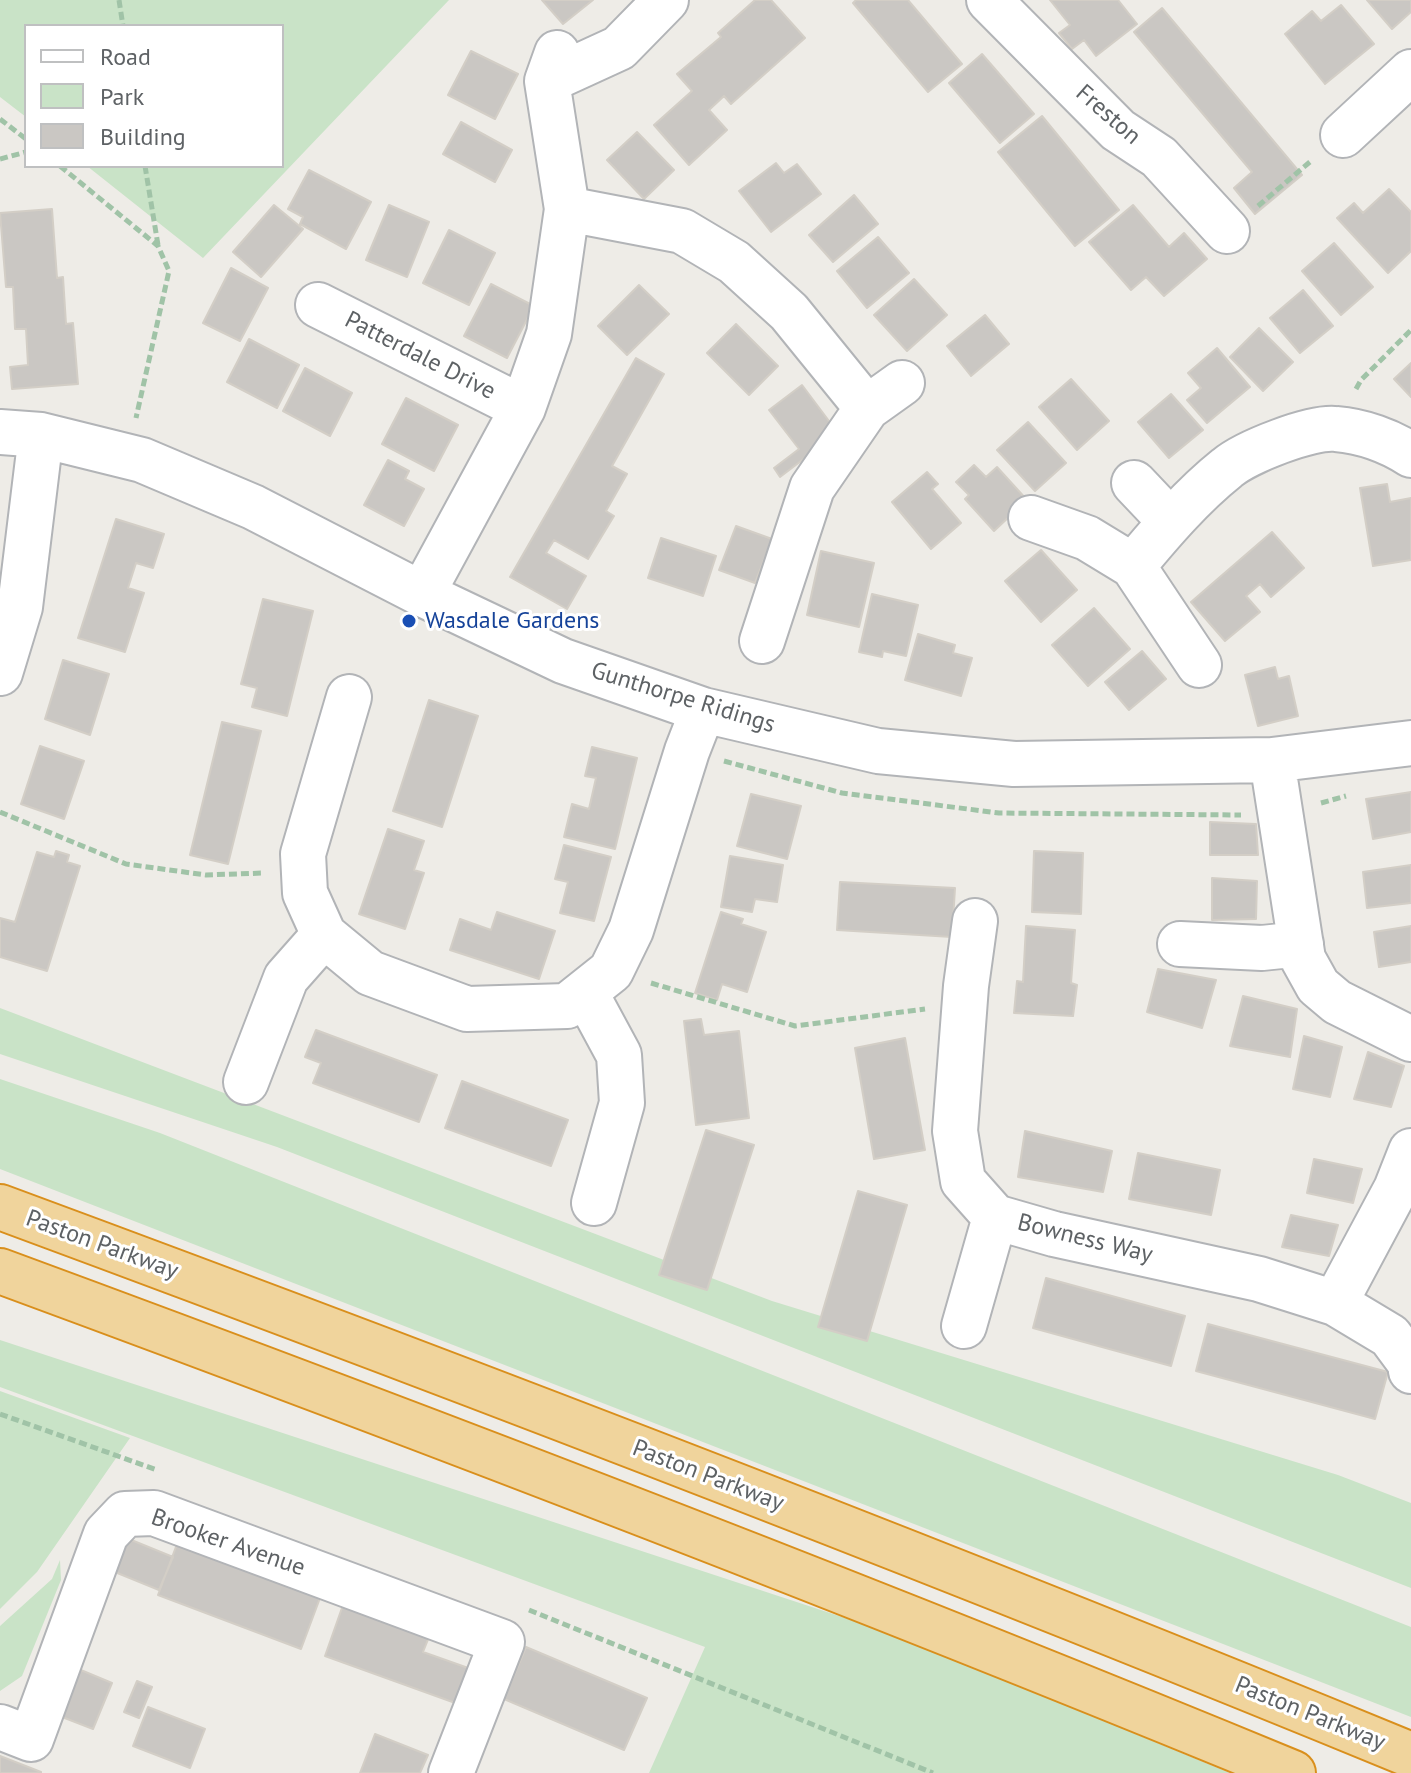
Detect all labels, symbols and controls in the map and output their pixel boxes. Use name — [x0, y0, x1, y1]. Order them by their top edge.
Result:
legend — [24, 24, 284, 168]
text: Road — [100, 41, 151, 72]
street label: Freston — [1070, 79, 1146, 151]
text: Park — [100, 81, 144, 112]
text: Building — [100, 121, 186, 152]
street label: Patterdale Drive — [340, 306, 500, 406]
place label: Wasdale Gardens — [425, 607, 599, 635]
marker: Wasdale Gardens — [400, 612, 418, 630]
street label: Gunthorpe Ridings — [588, 656, 778, 740]
street label: Paston Parkway — [22, 1204, 182, 1286]
street label: Bowness Way — [1014, 1208, 1156, 1270]
street label: Paston Parkway — [628, 1434, 788, 1518]
street label: Brooker Avenue — [147, 1503, 309, 1583]
street label: Paston Parkway — [1231, 1671, 1389, 1757]

